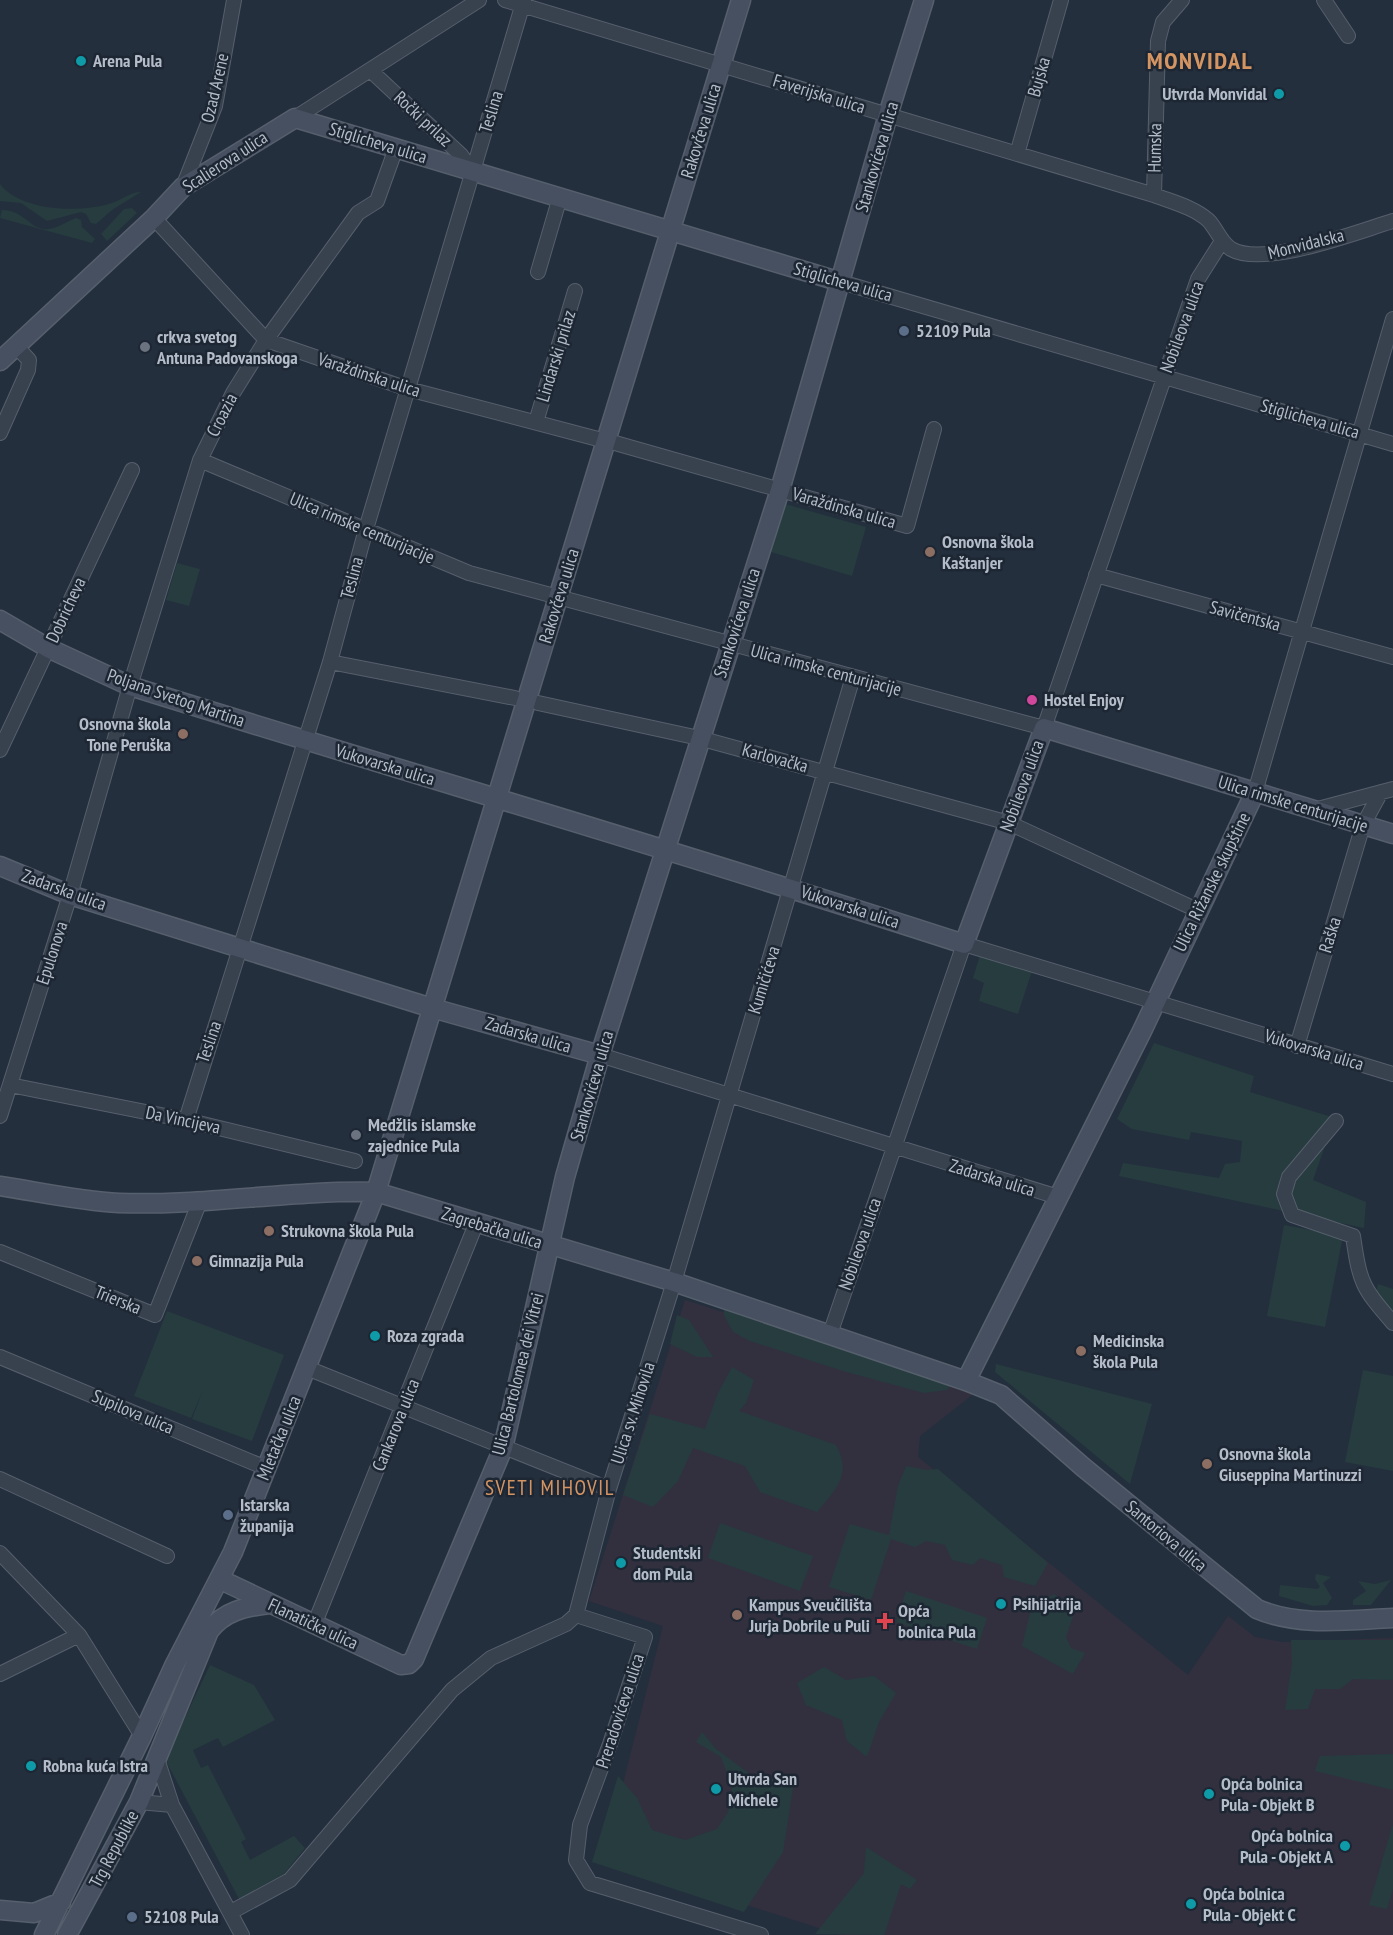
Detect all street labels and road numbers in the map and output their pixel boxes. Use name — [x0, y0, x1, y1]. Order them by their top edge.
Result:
street label: Ozad Arene — [195, 51, 234, 125]
street label: Bujska — [1022, 54, 1055, 99]
street label: Faverijska ulica — [770, 69, 868, 118]
street label: Rakovčeva ulica — [675, 81, 726, 181]
street label: Ročki prilaz — [389, 86, 457, 151]
street label: Teslina — [473, 88, 508, 136]
street label: Stankovićeva ulica — [850, 99, 903, 215]
street label: Stiglicheva ulica — [326, 117, 430, 168]
street label: Humska — [1143, 123, 1166, 173]
street label: Scalierova ulica — [178, 126, 272, 198]
street label: Monvidalska — [1265, 223, 1346, 264]
street label: Stiglicheva ulica — [791, 256, 895, 307]
street label: Nobileova ulica — [1154, 278, 1209, 376]
street label: Lindarski prilaz — [531, 307, 580, 404]
street label: Varaždinska ulica — [314, 347, 423, 402]
street label: Croazia — [201, 389, 242, 440]
street label: Stiglicheva ulica — [1258, 393, 1362, 444]
street label: Varaždinska ulica — [789, 481, 899, 533]
street label: Ulica rimske centurijacije — [286, 487, 438, 568]
street label: Rakovčeva ulica — [533, 546, 584, 646]
street label: Teslina — [335, 554, 368, 602]
street label: Stankovićeva ulica — [708, 565, 765, 681]
street label: Dobricheva — [40, 573, 91, 646]
street label: Savičentska — [1207, 595, 1283, 636]
street label: Ulica rimske centurijacije — [748, 638, 904, 701]
street label: Poljana Svetog Martina — [104, 663, 248, 732]
street label: Nobileova ulica — [994, 737, 1049, 835]
street label: Vukovarska ulica — [332, 738, 438, 791]
street label: Karlovačka — [740, 738, 811, 777]
street label: Ulica rimske centurijacije — [1216, 770, 1371, 837]
street label: Ulica Rižanske skupštine — [1168, 808, 1255, 955]
street label: Zadarska ulica — [19, 864, 110, 915]
street label: Vukovarska ulica — [797, 879, 902, 933]
street label: Raška — [1313, 914, 1346, 955]
street label: Epulonova — [31, 918, 73, 987]
street label: Kumičićeva — [742, 943, 785, 1017]
street label: Zadarska ulica — [483, 1011, 574, 1058]
street label: Teslina — [191, 1018, 226, 1066]
street label: Vukovarska ulica — [1261, 1023, 1367, 1076]
street label: Stankovićeva ulica — [565, 1028, 618, 1144]
street label: Da Vincijeva — [144, 1100, 223, 1139]
street label: Zadarska ulica — [947, 1154, 1038, 1201]
street label: Nobileova ulica — [833, 1195, 886, 1293]
street label: Zagrebačka ulica — [439, 1201, 545, 1254]
street label: Trierska — [92, 1280, 145, 1319]
street label: Ulica Bartolomea dei Vitrei — [486, 1290, 549, 1458]
street label: Ulica sv. Mihovila — [605, 1359, 660, 1467]
street label: Cankarova ulica — [367, 1375, 424, 1474]
street label: Supilova ulica — [89, 1384, 178, 1439]
street label: Mletačka ulica — [251, 1392, 306, 1483]
street label: Santoriova ulica — [1121, 1495, 1212, 1576]
street label: Flanatička ulica — [265, 1593, 362, 1654]
street label: Preradovićeva ulica — [590, 1651, 649, 1771]
street label: Trg Republike — [84, 1806, 143, 1891]

